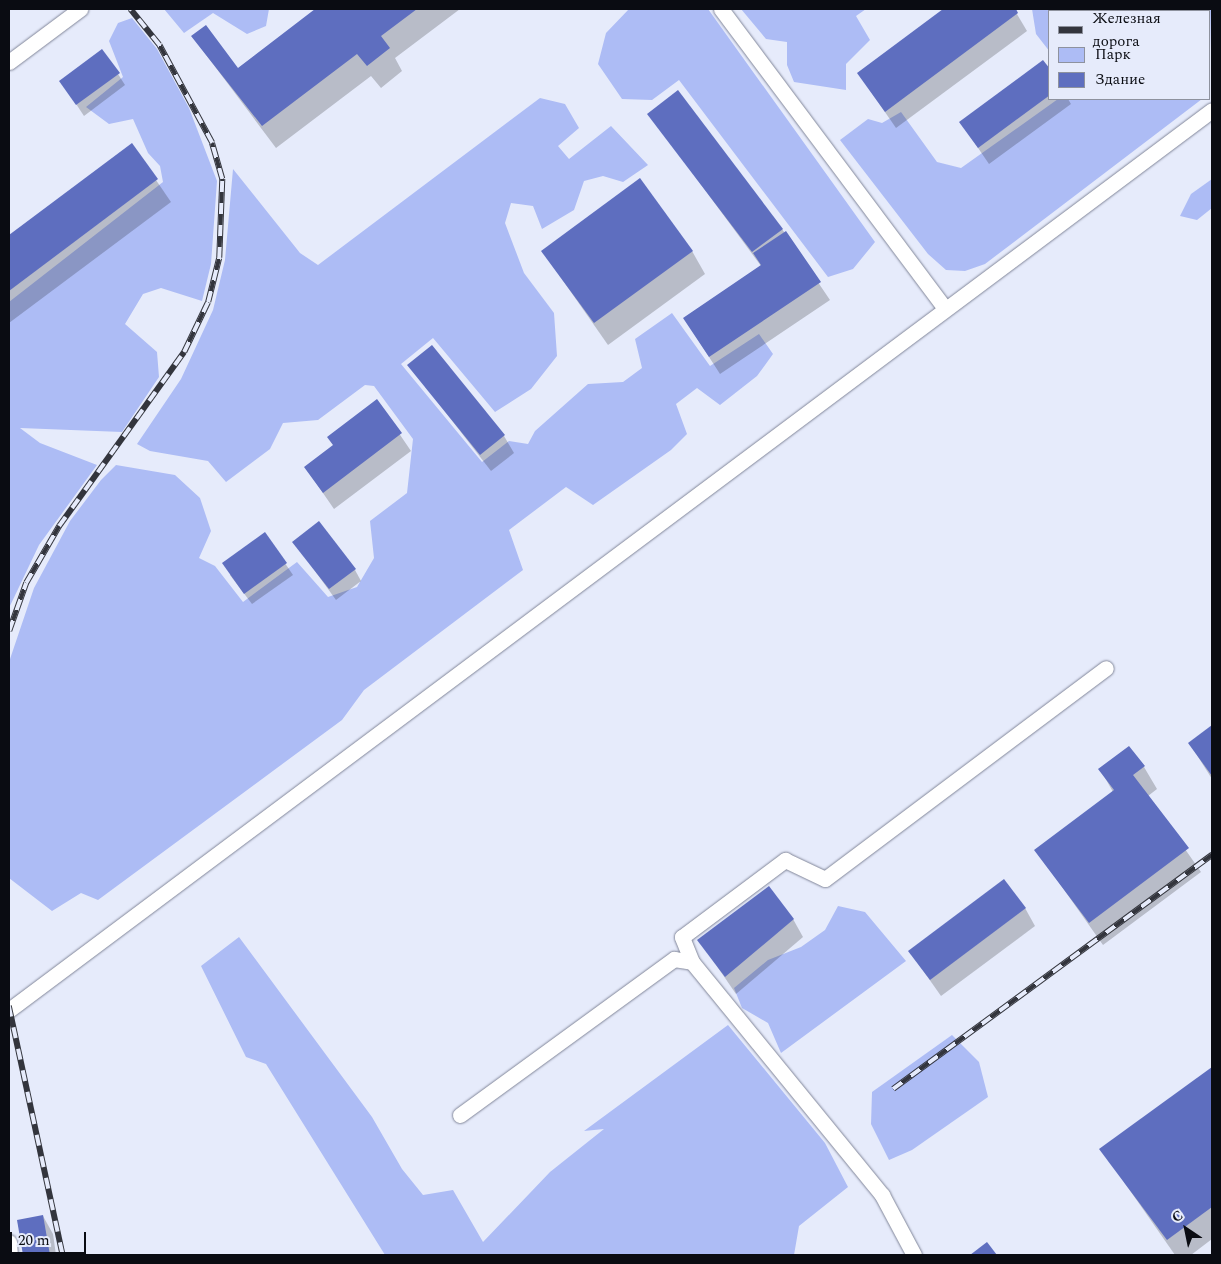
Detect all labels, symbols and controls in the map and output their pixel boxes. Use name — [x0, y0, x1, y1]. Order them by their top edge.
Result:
text: Железная дорога — [1093, 7, 1161, 53]
legend — [1048, 10, 1211, 100]
text: Парк — [1095, 43, 1131, 66]
text: Здание — [1095, 68, 1145, 91]
north arrow — [1161, 1204, 1211, 1254]
text: С — [1167, 1205, 1187, 1228]
scale bar — [12, 1222, 89, 1254]
text: 20 m — [18, 1229, 50, 1252]

